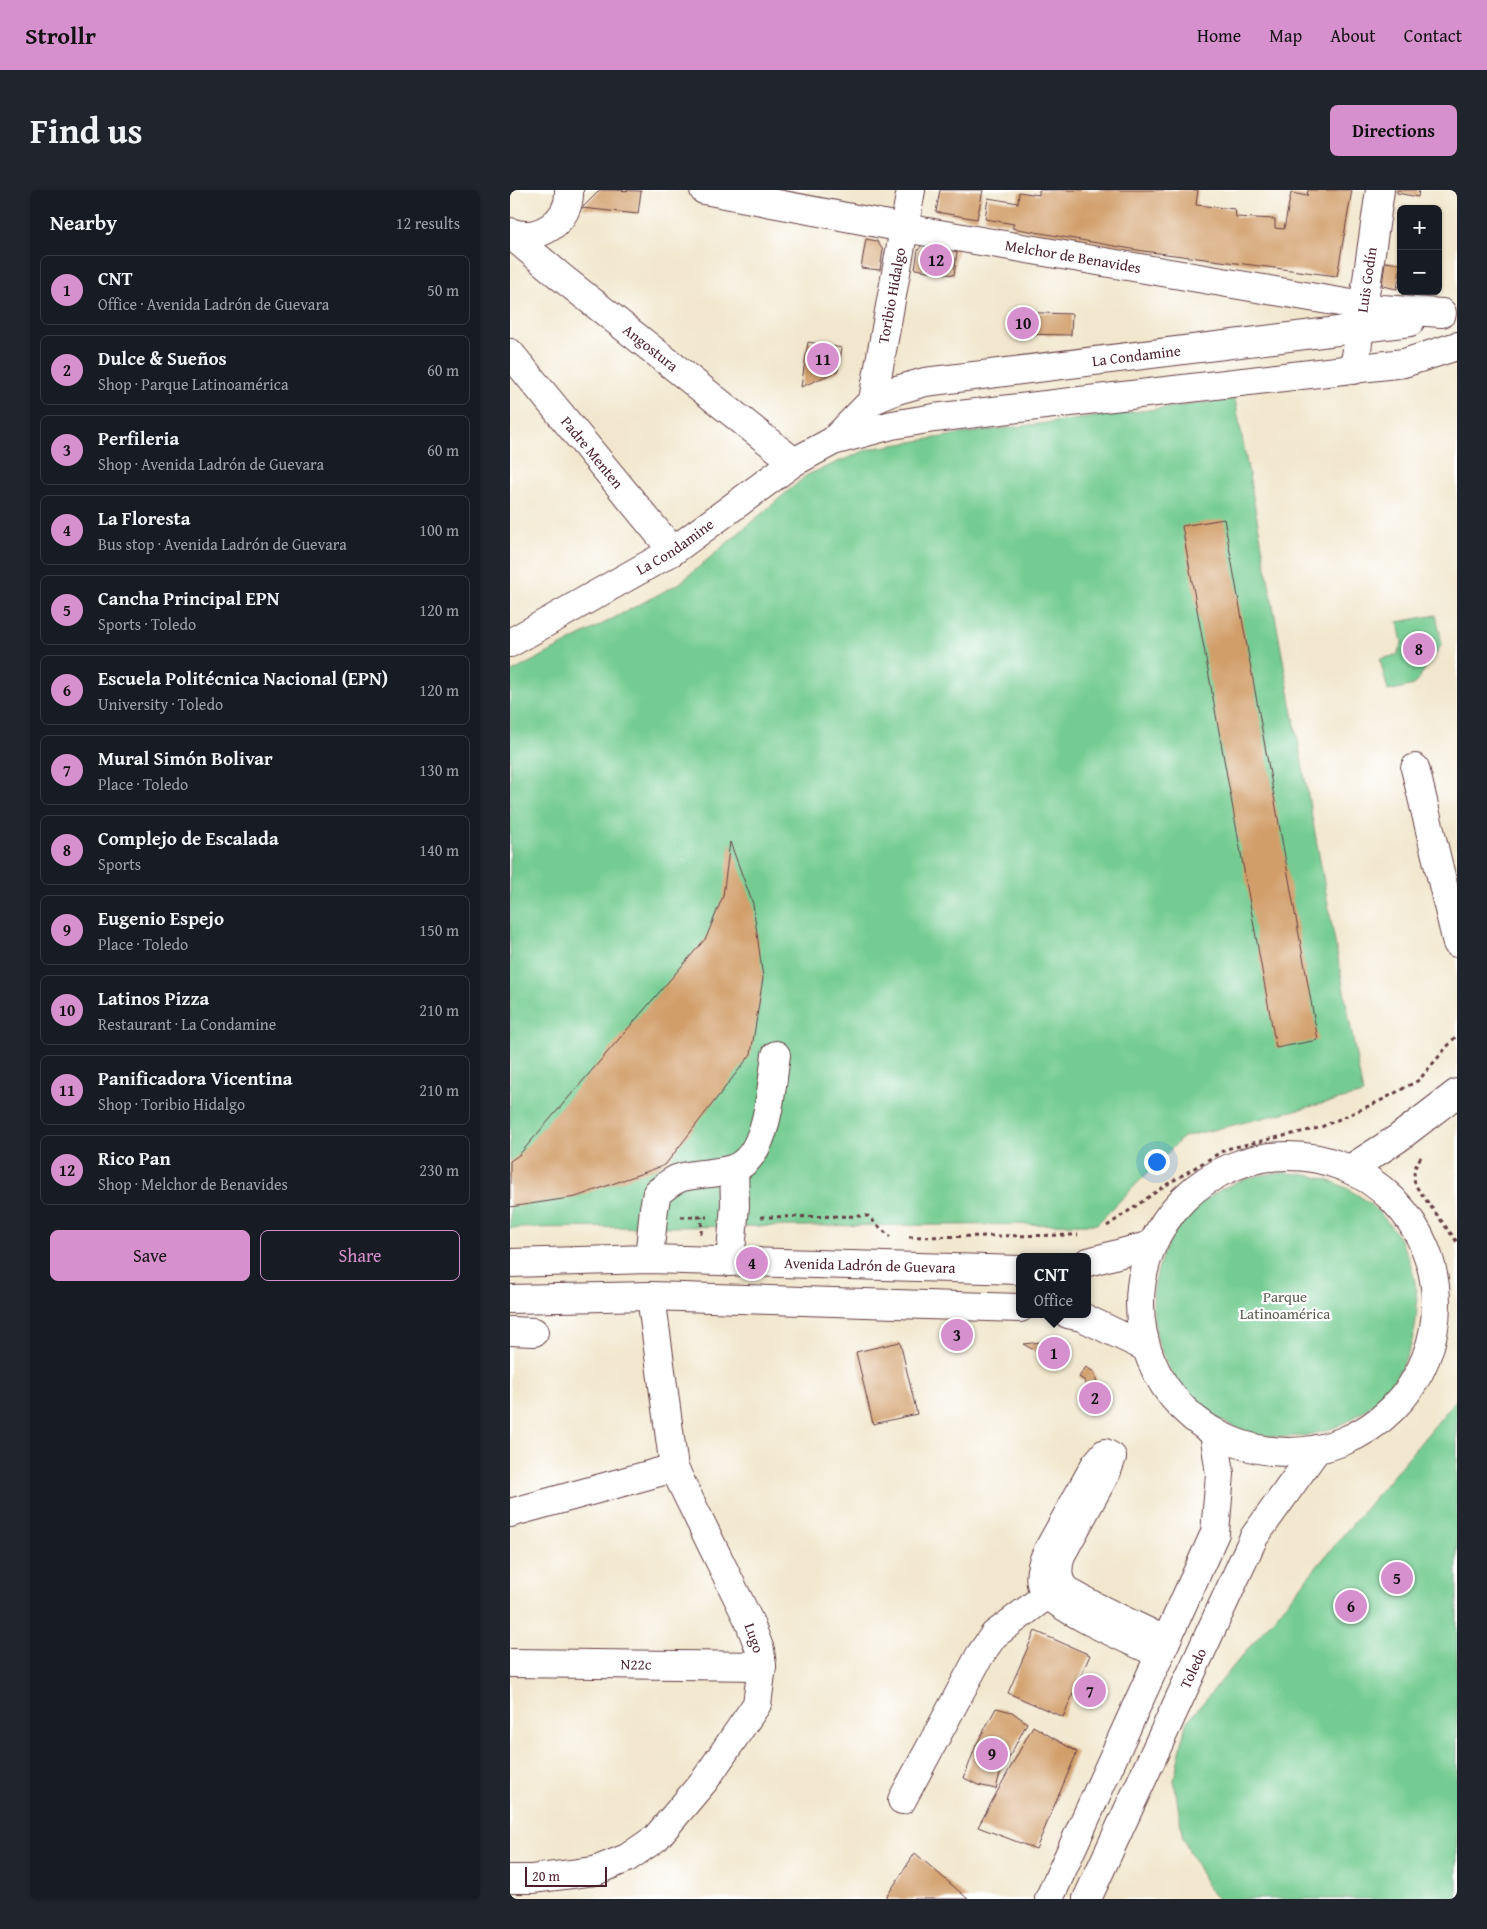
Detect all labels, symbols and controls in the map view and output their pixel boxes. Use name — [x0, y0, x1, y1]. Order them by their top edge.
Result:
text: Strollr — [25, 18, 96, 53]
text: Home — [1197, 22, 1241, 49]
text: Map — [1269, 22, 1302, 49]
text: About — [1330, 22, 1376, 49]
text: Contact — [1404, 22, 1462, 49]
text: Find us — [30, 105, 143, 156]
button: Directions — [1330, 105, 1457, 156]
map controls — [1397, 205, 1442, 295]
button: + — [1397, 205, 1442, 250]
text: Nearby — [50, 207, 117, 238]
text: 12 results — [396, 211, 460, 235]
street label: Melchor de Benavides — [1004, 234, 1143, 278]
pin: 12 — [920, 241, 952, 279]
street label: Toribio Hidalgo — [872, 245, 910, 345]
street label: Luis Godín — [1351, 245, 1382, 314]
button: − — [1397, 250, 1442, 295]
text: CNT — [98, 264, 133, 292]
text: 1 — [63, 278, 71, 302]
text: 50 m — [427, 278, 459, 302]
text: Office · Avenida Ladrón de Guevara — [98, 292, 329, 316]
pin: 10 — [1007, 304, 1039, 342]
street label: Angostura — [619, 319, 683, 376]
street label: La Condamine — [1091, 339, 1182, 371]
pin: 11 — [807, 340, 839, 378]
text: Dulce & Sueños — [98, 344, 227, 372]
text: 2 — [63, 358, 71, 382]
text: 60 m — [427, 358, 459, 382]
text: Shop · Parque Latinoamérica — [98, 372, 288, 396]
street label: Padre Menten — [556, 412, 629, 493]
text: Perfileria — [98, 424, 179, 452]
text: 3 — [63, 438, 71, 462]
text: 60 m — [427, 438, 459, 462]
text: Shop · Avenida Ladrón de Guevara — [98, 452, 324, 476]
text: La Floresta — [98, 504, 191, 532]
street label: La Condamine — [632, 513, 718, 580]
text: 4 — [63, 518, 71, 542]
text: 100 m — [419, 518, 459, 542]
text: Bus stop · Avenida Ladrón de Guevara — [98, 532, 347, 556]
text: Cancha Principal EPN — [98, 584, 279, 612]
text: 5 — [63, 598, 71, 622]
text: 120 m — [419, 598, 459, 622]
text: Sports · Toledo — [98, 612, 196, 636]
pin: 8 — [1403, 630, 1435, 668]
text: Escuela Politécnica Nacional (EPN) — [98, 664, 388, 692]
text: 6 — [63, 678, 71, 702]
text: 120 m — [419, 678, 459, 702]
text: University · Toledo — [98, 692, 223, 716]
text: Mural Simón Bolivar — [98, 744, 273, 772]
text: 7 — [63, 758, 71, 782]
text: 130 m — [419, 758, 459, 782]
text: Place · Toledo — [98, 772, 188, 796]
text: Complejo de Escalada — [98, 824, 279, 852]
text: 8 — [63, 838, 71, 862]
text: 140 m — [419, 838, 459, 862]
text: Sports — [98, 852, 141, 876]
text: Eugenio Espejo — [98, 904, 224, 932]
text: 9 — [63, 918, 71, 942]
text: 150 m — [419, 918, 459, 942]
text: Place · Toledo — [98, 932, 188, 956]
text: Latinos Pizza — [98, 984, 209, 1012]
text: 10 — [59, 998, 75, 1022]
text: 210 m — [419, 998, 459, 1022]
text: Restaurant · La Condamine — [98, 1012, 276, 1036]
text: Panificadora Vicentina — [98, 1064, 292, 1092]
text: 11 — [59, 1078, 75, 1102]
text: 210 m — [419, 1078, 459, 1102]
text: Shop · Toribio Hidalgo — [98, 1092, 245, 1116]
text: Rico Pan — [98, 1144, 171, 1172]
your location — [1144, 1149, 1170, 1175]
text: 12 — [59, 1158, 75, 1182]
text: 230 m — [419, 1158, 459, 1182]
text: Shop · Melchor de Benavides — [98, 1172, 288, 1196]
button: Save — [50, 1230, 250, 1281]
button: Share — [260, 1230, 460, 1281]
pin: 4 — [736, 1244, 768, 1282]
street label: Avenida Ladrón de Guevara — [784, 1252, 956, 1278]
popup — [1016, 1253, 1091, 1318]
text: CNT — [1034, 1260, 1069, 1288]
park label: Parque Latinoamérica — [1240, 1286, 1330, 1324]
text: Office — [1034, 1288, 1073, 1312]
pin: 3 — [941, 1316, 973, 1354]
pin: 1 — [1038, 1334, 1070, 1372]
pin: 2 — [1079, 1379, 1111, 1417]
pin: 5 — [1381, 1559, 1413, 1597]
pin: 6 — [1335, 1587, 1367, 1625]
street label: Lugo — [740, 1620, 769, 1656]
street label: Toledo — [1175, 1644, 1212, 1692]
street label: N22c — [620, 1653, 652, 1675]
pin: 7 — [1074, 1672, 1106, 1710]
pin: 9 — [976, 1735, 1008, 1773]
scale bar — [525, 1864, 608, 1887]
text: 20 m — [532, 1866, 560, 1886]

